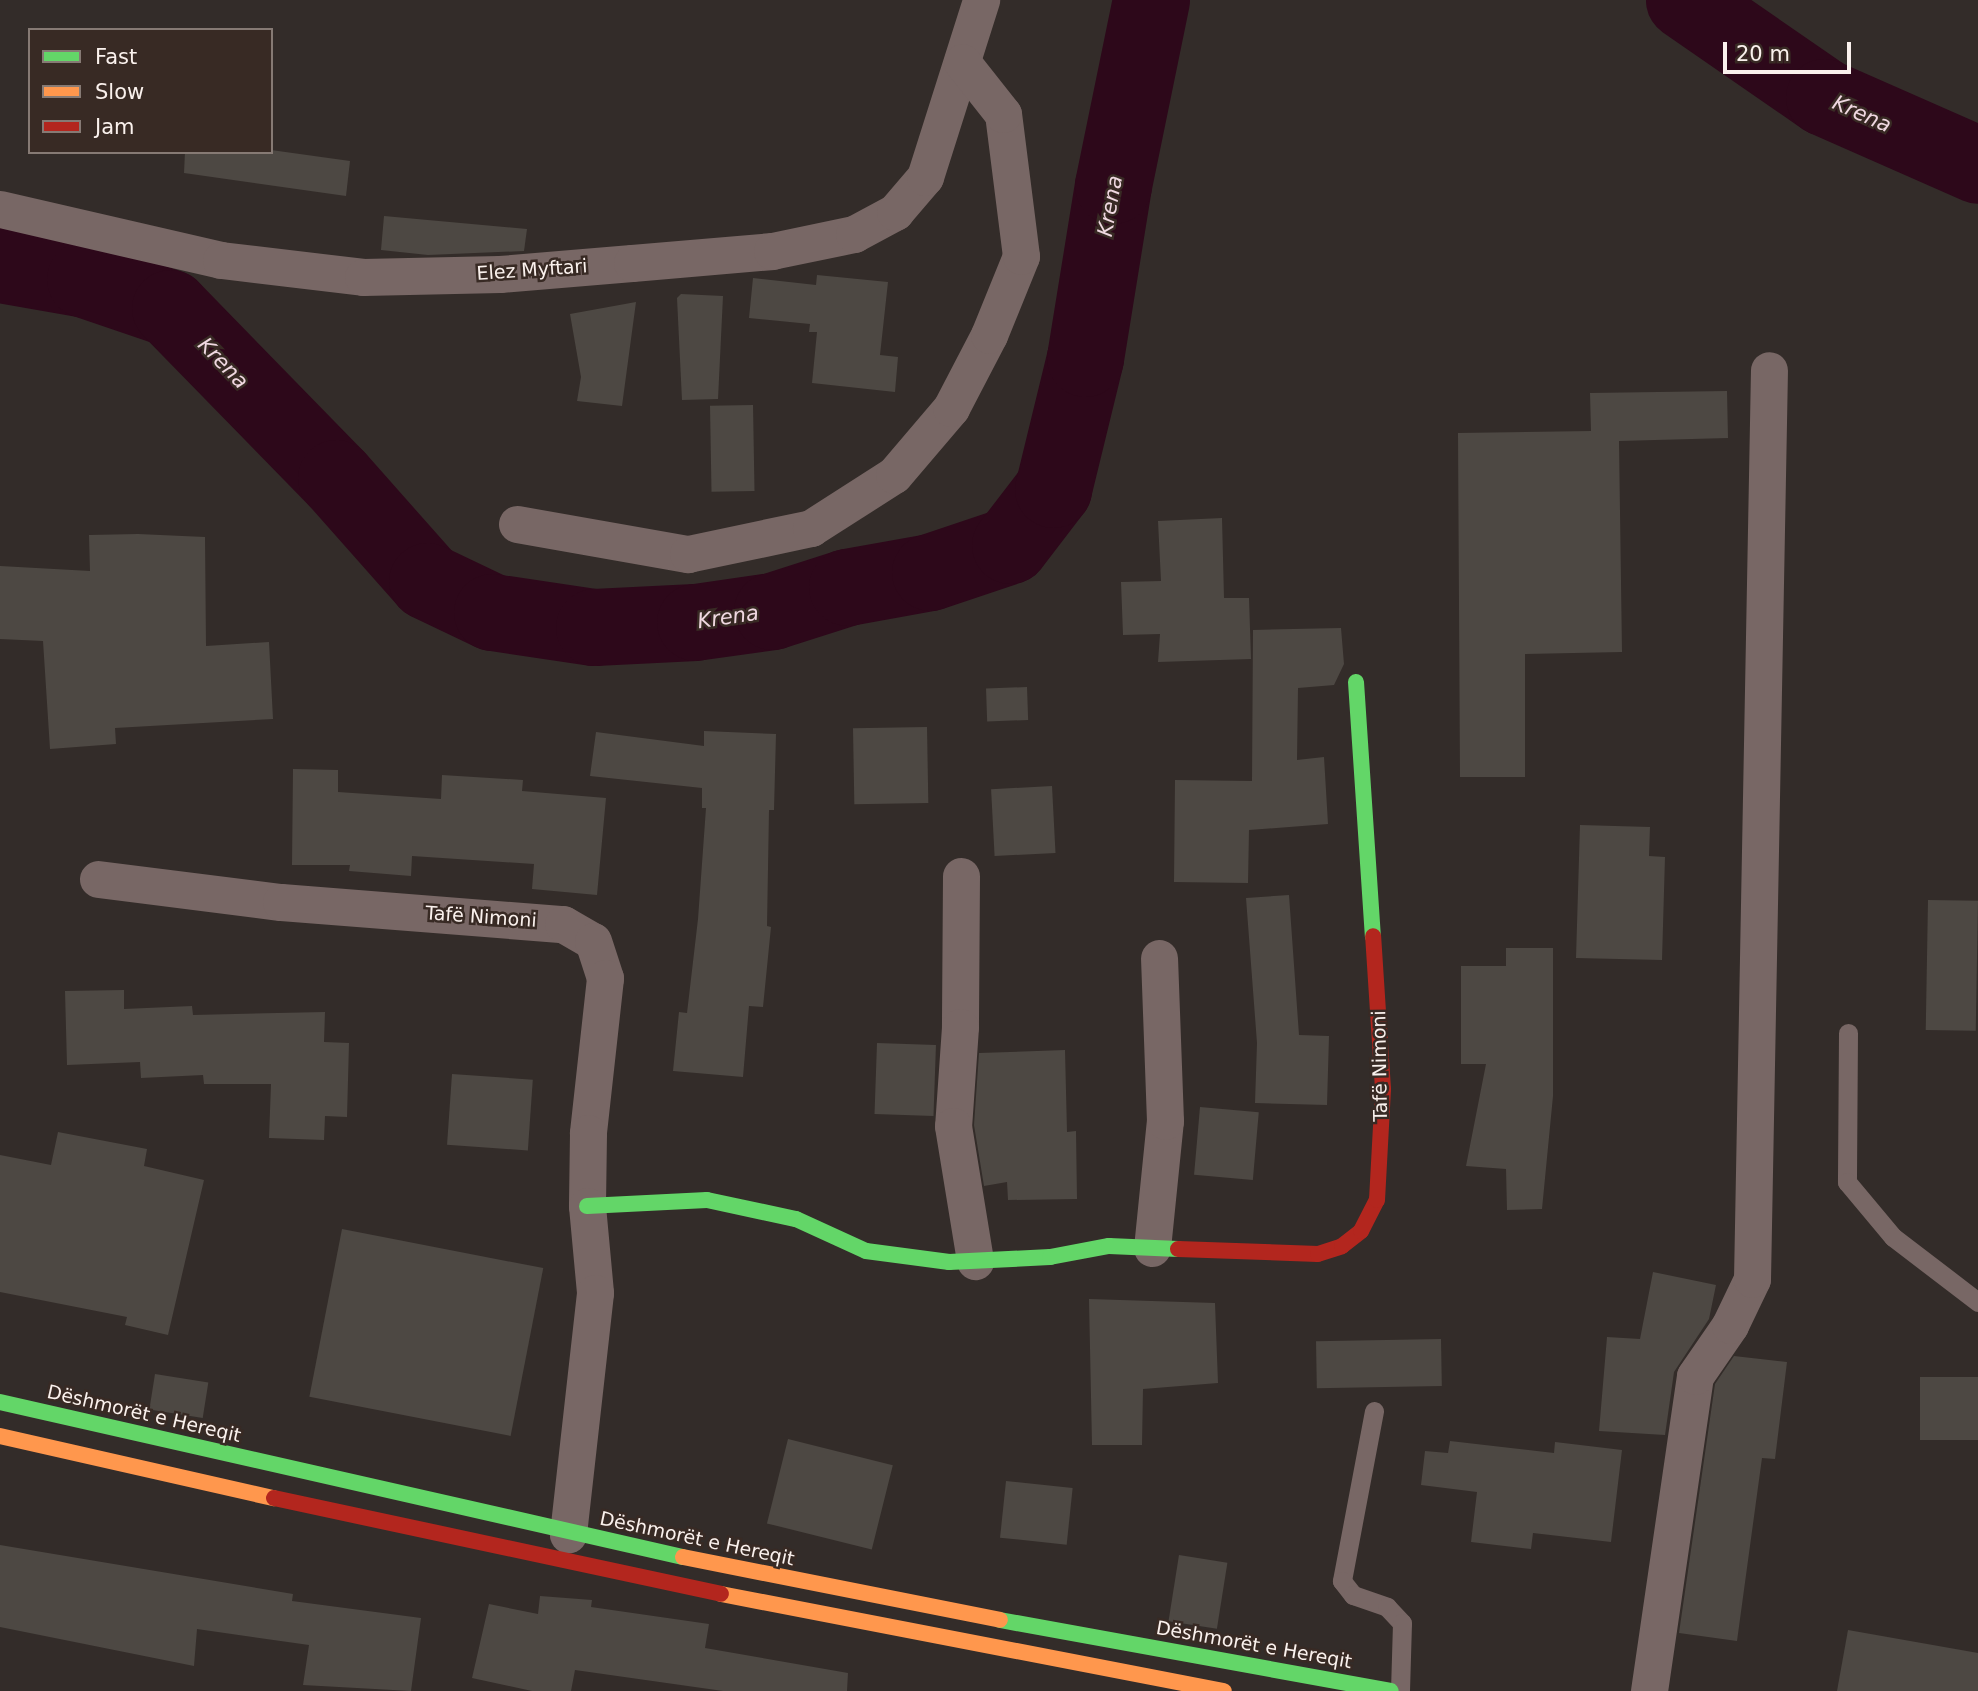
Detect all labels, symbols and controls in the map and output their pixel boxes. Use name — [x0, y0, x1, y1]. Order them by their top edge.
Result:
legend — [28, 28, 273, 154]
scale bar — [1726, 28, 1854, 72]
text: 20 m — [1736, 42, 1790, 66]
text: Fast — [95, 45, 137, 69]
text: Slow — [95, 80, 144, 104]
water label: Krena — [1829, 90, 1895, 138]
text: Jam — [95, 115, 135, 139]
water label: Krena — [1092, 174, 1128, 238]
street label: Elez Myftari — [476, 255, 588, 285]
water label: Krena — [193, 332, 253, 394]
water label: Krena — [696, 600, 760, 634]
street label: Tafë Nimoni — [425, 902, 537, 932]
street label: Tafë Nimoni — [1368, 1010, 1392, 1122]
street label: Dëshmorët e Hereqit — [45, 1381, 243, 1447]
street label: Dëshmorët e Hereqit — [598, 1507, 796, 1571]
street label: Dëshmorët e Hereqit — [1154, 1617, 1354, 1673]

